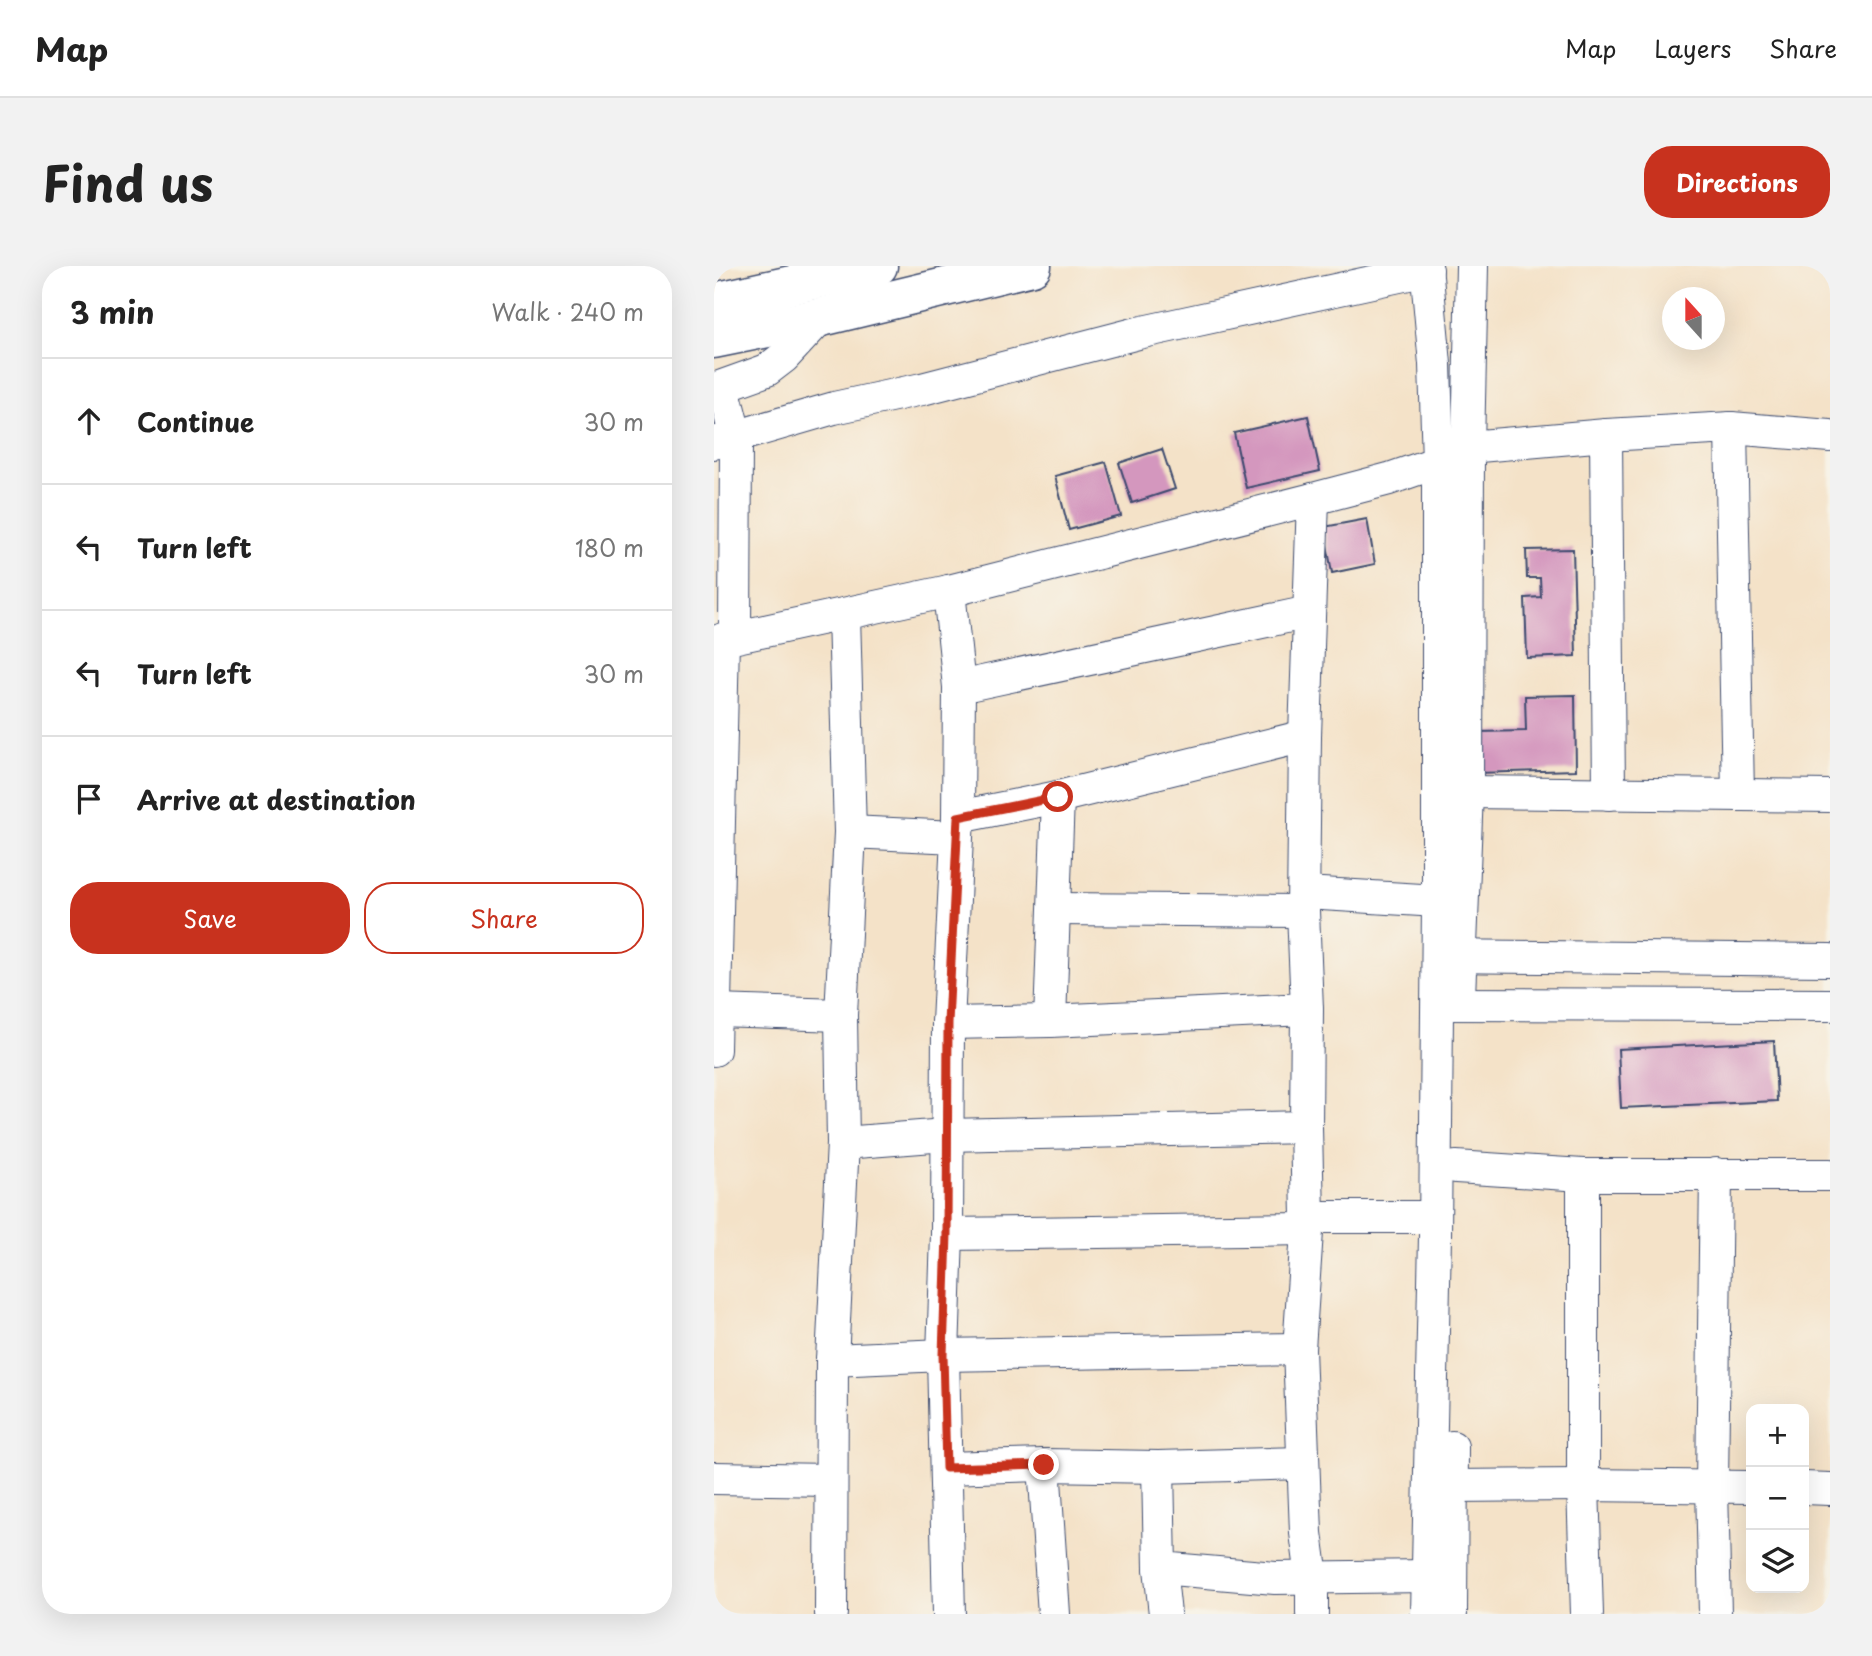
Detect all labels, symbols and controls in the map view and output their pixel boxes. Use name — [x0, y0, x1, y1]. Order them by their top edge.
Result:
text: Map — [35, 23, 108, 73]
text: Map — [1565, 30, 1616, 66]
text: Layers — [1654, 30, 1731, 66]
text: Share — [1769, 30, 1837, 66]
text: Find us — [42, 145, 213, 219]
button: Directions — [1644, 146, 1830, 218]
north arrow — [1662, 287, 1725, 350]
text: 3 min — [70, 289, 155, 334]
text: Walk · 240 m — [492, 294, 644, 329]
icon: ahead — [70, 402, 108, 440]
text: Continue — [137, 402, 254, 441]
text: 30 m — [583, 404, 644, 439]
icon: left — [70, 528, 108, 566]
text: Turn left — [137, 528, 252, 567]
text: 180 m — [575, 530, 644, 565]
icon: left — [70, 654, 108, 692]
text: Turn left — [137, 654, 252, 693]
text: 30 m — [583, 656, 644, 691]
icon: arrive — [70, 780, 108, 818]
text: Arrive at destination — [137, 780, 416, 819]
route start — [1042, 781, 1073, 812]
button: Save — [70, 882, 350, 954]
button: Share — [364, 882, 644, 954]
map controls — [1746, 1404, 1809, 1593]
button: + — [1746, 1404, 1809, 1467]
route end — [1028, 1449, 1059, 1480]
button: − — [1746, 1467, 1809, 1530]
button: layers — [1746, 1530, 1809, 1593]

